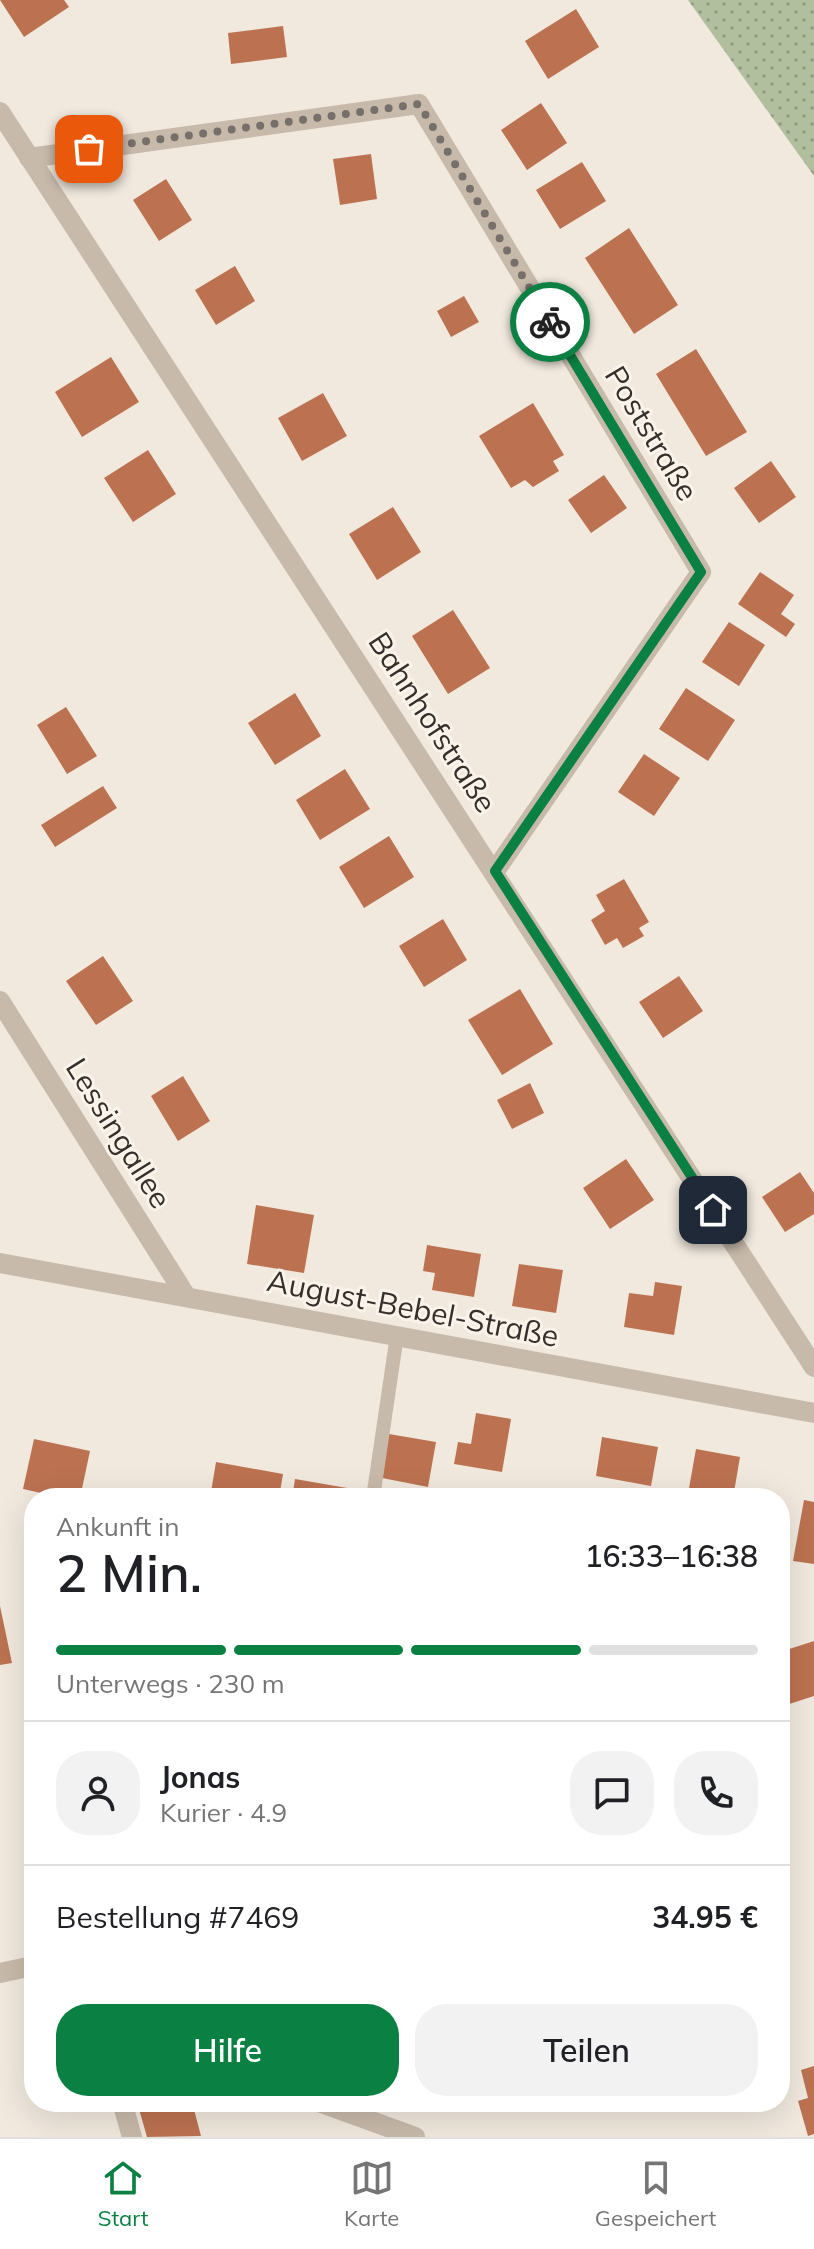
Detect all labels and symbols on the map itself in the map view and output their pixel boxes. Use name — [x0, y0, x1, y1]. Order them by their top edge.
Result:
pin — [55, 115, 123, 183]
courier — [510, 282, 590, 362]
street label: Poststraße — [597, 359, 707, 507]
street label: Bahnhofstraße — [361, 625, 505, 819]
street label: Lessingallee — [58, 1051, 180, 1215]
pin — [679, 1176, 747, 1244]
street label: August-Bebel-Straße — [264, 1261, 562, 1355]

